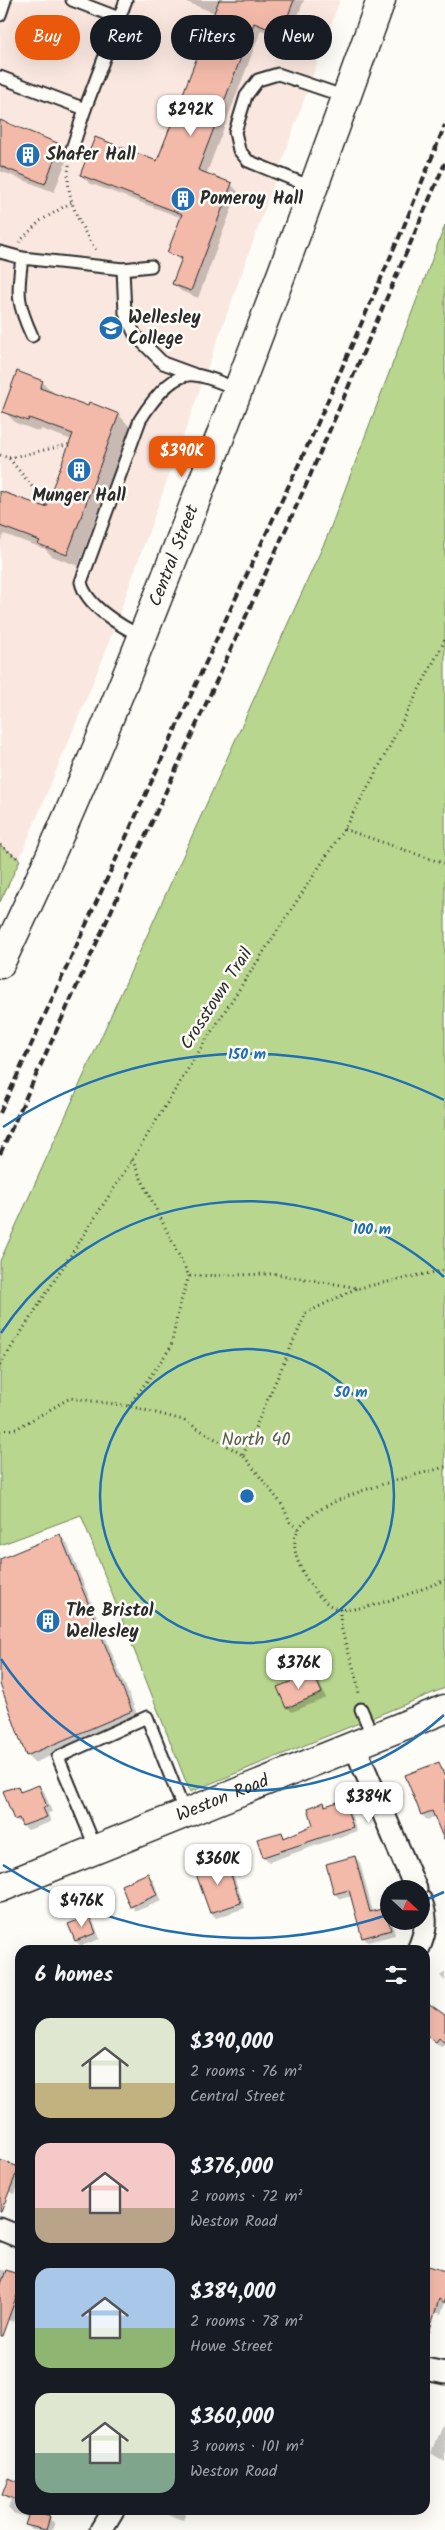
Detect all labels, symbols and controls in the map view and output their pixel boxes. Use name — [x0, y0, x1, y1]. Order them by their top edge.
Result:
chip: Buy — [15, 15, 80, 60]
chip: Rent — [90, 15, 161, 60]
chip: Filters — [171, 15, 254, 60]
chip: New — [264, 15, 332, 60]
pin: $292K — [156, 94, 226, 137]
text: $292K — [168, 98, 214, 123]
place label: Shafer Hall — [46, 141, 136, 170]
building icon: Shafer Hall — [15, 142, 41, 168]
place label: Pomeroy Hall — [200, 185, 303, 214]
building icon: Pomeroy Hall — [170, 186, 196, 212]
place label: Wellesley College — [128, 304, 201, 354]
school or university icon: Wellesley College — [98, 315, 124, 341]
pin: $390K — [147, 436, 217, 478]
text: $390K — [160, 439, 204, 464]
building icon: Munger Hall — [66, 457, 92, 483]
place label: Munger Hall — [32, 482, 126, 511]
street label: Central Street — [141, 500, 208, 611]
street label: Crosstown Trail — [173, 942, 261, 1056]
text: 150 m — [228, 1043, 266, 1067]
text: 100 m — [353, 1218, 391, 1242]
text: 50 m — [333, 1381, 368, 1405]
park label: North 40 — [221, 1426, 291, 1455]
centre of rings — [238, 1487, 256, 1505]
place label: The Bristol Wellesley — [66, 1597, 154, 1647]
building icon: The Bristol Wellesley — [35, 1608, 61, 1634]
pin: $376K — [264, 1648, 334, 1690]
text: $376K — [277, 1651, 321, 1676]
street label: Weston Road — [172, 1766, 274, 1830]
pin: $384K — [334, 1782, 404, 1824]
text: $384K — [346, 1785, 392, 1810]
pin: $360K — [183, 1844, 253, 1886]
text: $360K — [196, 1847, 240, 1872]
north arrow — [380, 1880, 430, 1930]
map controls — [380, 1880, 430, 1930]
pin: $476K — [47, 1886, 117, 1928]
text: $476K — [60, 1889, 104, 1914]
text: 6 homes — [35, 1959, 113, 1992]
icon: filters — [382, 1961, 410, 1989]
text: $390,000 — [190, 2026, 273, 2059]
icon: home — [75, 2038, 135, 2098]
text: 2 rooms · 76 m² — [190, 2059, 302, 2084]
text: Central Street — [190, 2084, 285, 2109]
text: $376,000 — [190, 2151, 273, 2184]
icon: home — [75, 2163, 135, 2223]
text: 2 rooms · 72 m² — [190, 2184, 302, 2209]
text: Weston Road — [190, 2209, 277, 2234]
text: $384,000 — [190, 2276, 276, 2309]
icon: home — [75, 2288, 135, 2348]
text: 2 rooms · 78 m² — [190, 2309, 303, 2334]
text: Howe Street — [190, 2334, 273, 2359]
text: $360,000 — [190, 2401, 274, 2434]
icon: home — [75, 2413, 135, 2473]
text: 3 rooms · 101 m² — [190, 2434, 304, 2459]
text: Weston Road — [190, 2459, 277, 2484]

